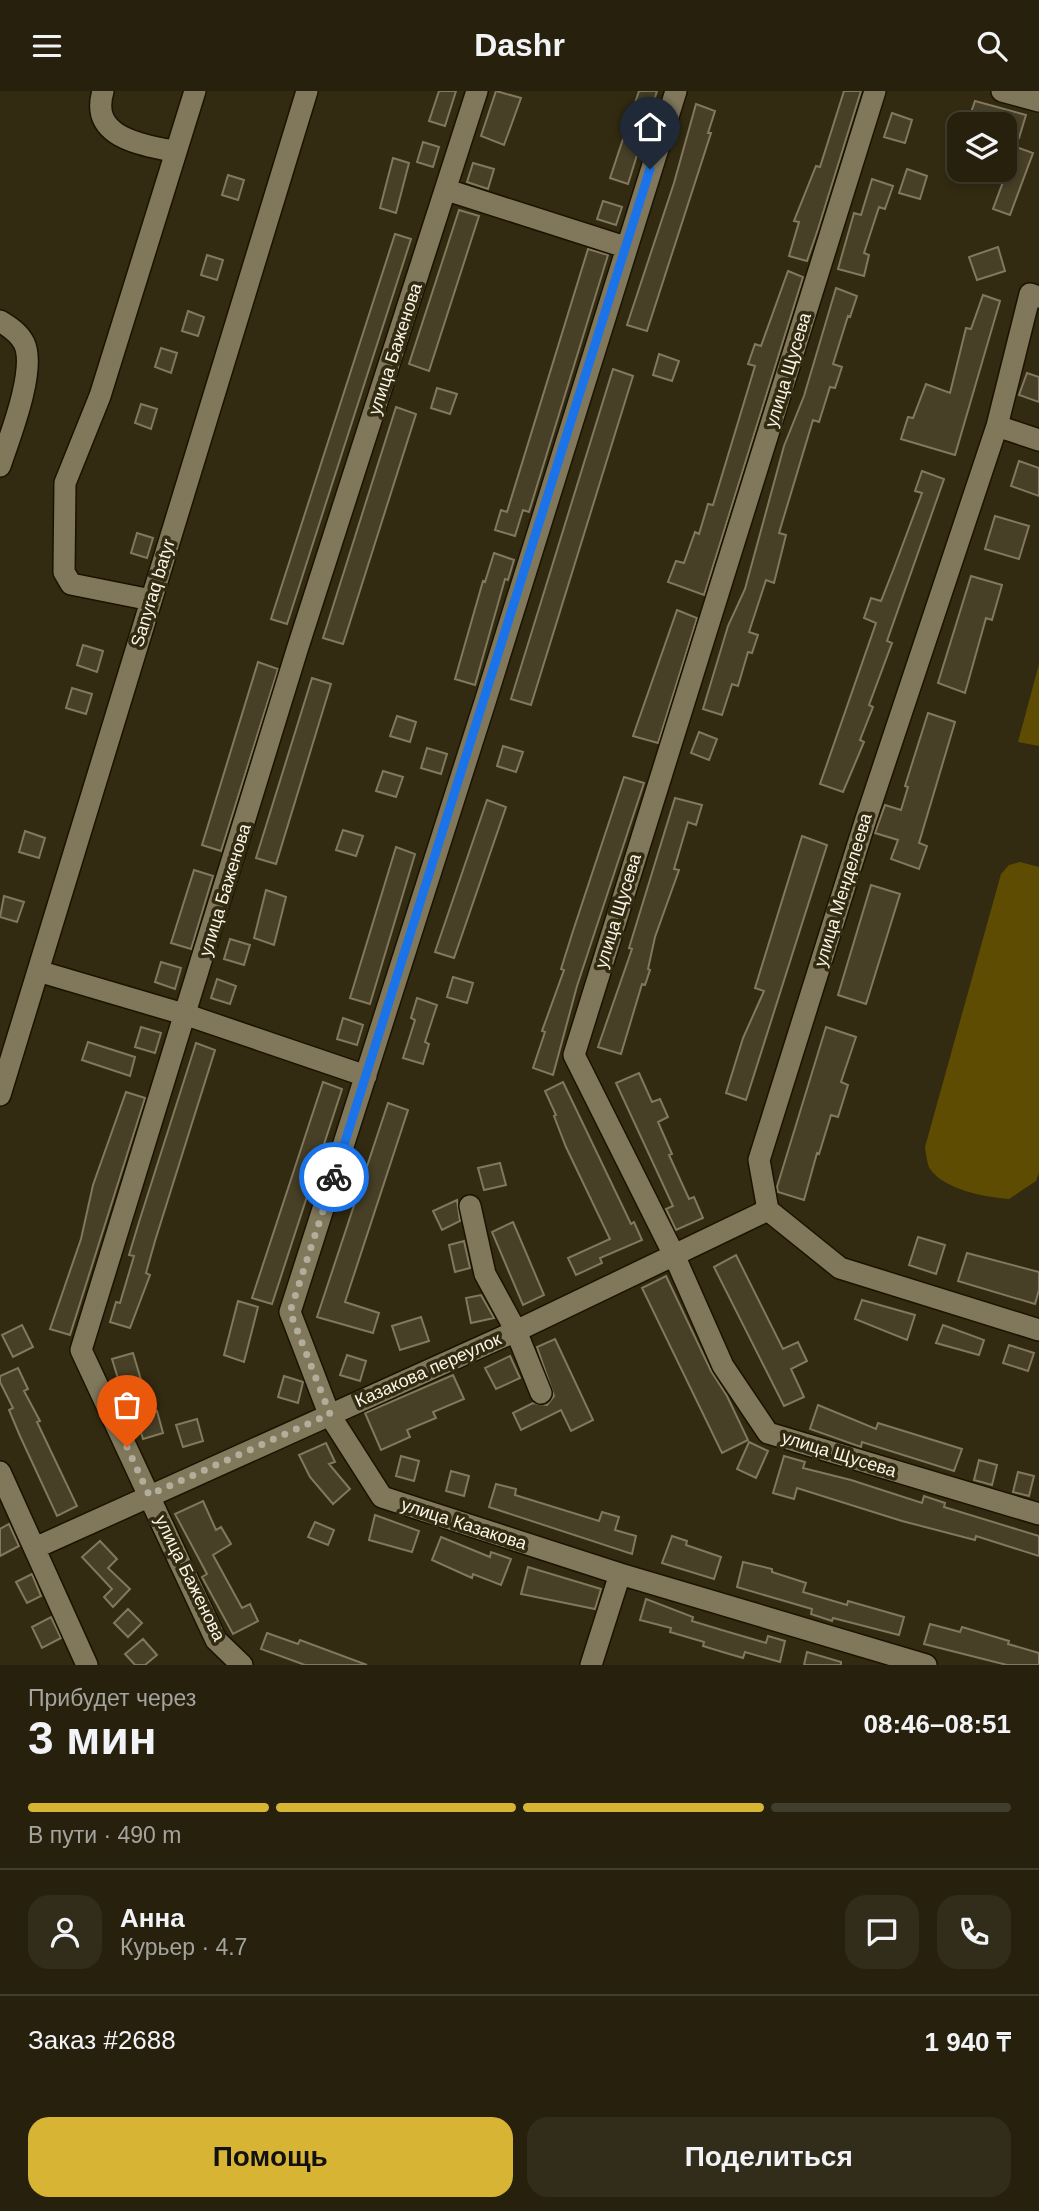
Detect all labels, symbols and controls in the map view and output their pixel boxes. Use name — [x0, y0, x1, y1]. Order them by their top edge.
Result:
icon: menu — [28, 27, 66, 65]
text: Dashr — [474, 27, 565, 63]
icon: search — [973, 27, 1011, 65]
pin — [620, 97, 680, 169]
icon: home — [631, 108, 669, 146]
map controls — [947, 112, 1017, 182]
button: layers — [947, 112, 1017, 182]
street label: улица Баженова — [364, 280, 426, 418]
street label: улица Щусева — [761, 309, 815, 430]
street label: Sanyraq batyr — [127, 536, 179, 650]
street label: улица Менделеева — [810, 810, 876, 969]
street label: улица Баженова — [195, 820, 255, 959]
street label: улица Щусева — [591, 850, 645, 971]
courier — [299, 1142, 369, 1212]
icon: bike — [315, 1158, 353, 1196]
street label: Казакова переулок — [352, 1329, 504, 1411]
pin — [97, 1375, 157, 1447]
icon: bag — [108, 1386, 146, 1424]
street label: улица Щусева — [779, 1427, 900, 1481]
street label: улица Казакова — [399, 1494, 530, 1554]
street label: улица Баженова — [151, 1512, 230, 1645]
text: Прибудет через — [28, 1685, 196, 1711]
text: 08:46–08:51 — [864, 1709, 1011, 1739]
text: 3 мин — [28, 1712, 156, 1764]
text: В пути · 490 m — [28, 1822, 181, 1848]
button: person — [28, 1895, 102, 1969]
button: chat — [845, 1895, 919, 1969]
button: phone — [937, 1895, 1011, 1969]
text: Анна — [120, 1903, 185, 1933]
text: Курьер · 4.7 — [120, 1934, 247, 1960]
text: Заказ #2688 — [28, 2025, 176, 2055]
text: 1 940 ₸ — [925, 2027, 1011, 2057]
button: Помощь — [28, 2117, 513, 2197]
button: Поделиться — [527, 2117, 1011, 2197]

